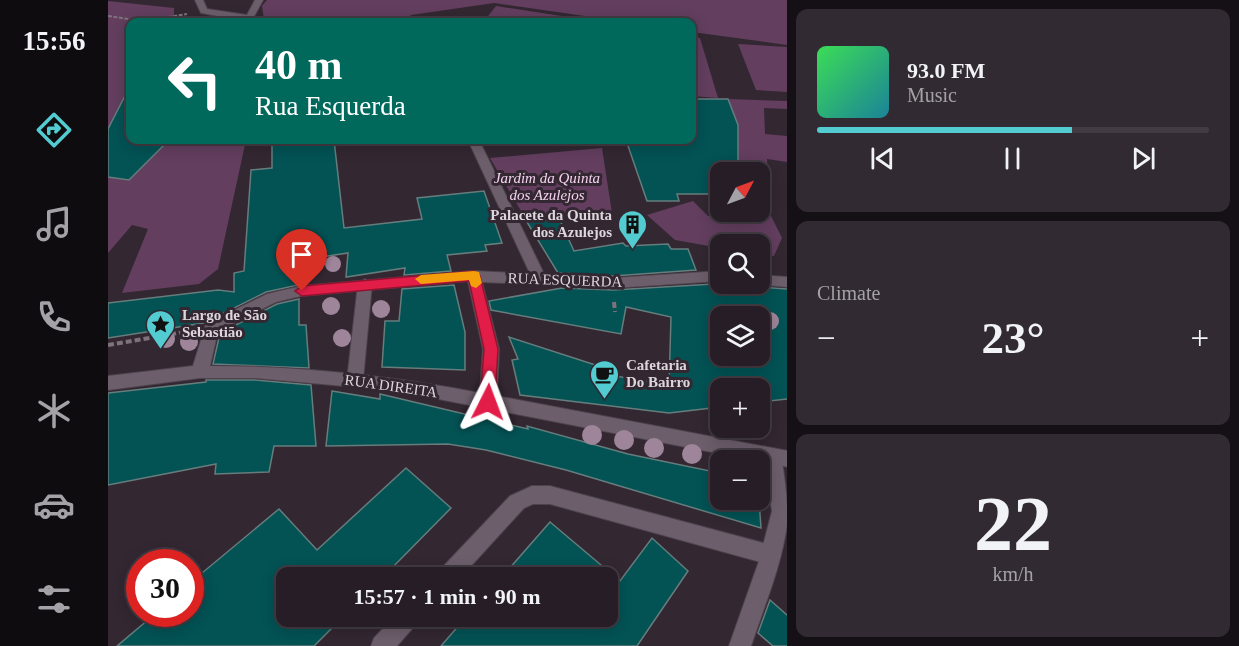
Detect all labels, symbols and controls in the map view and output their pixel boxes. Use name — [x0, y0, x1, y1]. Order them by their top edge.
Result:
text: 15:56 — [23, 26, 86, 56]
icon: left — [156, 42, 234, 120]
text: 40 m — [255, 42, 343, 88]
text: 93.0 FM — [907, 58, 985, 83]
text: Music — [907, 84, 957, 106]
text: Rua Esquerda — [255, 91, 406, 121]
icon: directions — [33, 109, 75, 151]
icon: previous — [866, 142, 899, 175]
icon: pause — [996, 142, 1029, 175]
icon: next — [1127, 142, 1160, 175]
north arrow — [710, 162, 770, 222]
map controls — [710, 162, 770, 510]
park label: Jardim da Quinta dos Azulejos — [494, 170, 600, 203]
icon: music — [33, 203, 75, 245]
place label: Palacete da Quinta dos Azulejos — [490, 207, 612, 240]
building icon: Palacete da Quinta dos Azulejos — [617, 208, 649, 250]
pin — [276, 229, 327, 291]
button: search — [710, 234, 770, 294]
icon: arrive — [285, 238, 318, 271]
street label: RUA ESQUERDA — [507, 270, 623, 290]
text: Climate — [817, 282, 880, 304]
icon: phone — [33, 296, 75, 338]
button: layers — [710, 306, 770, 366]
place label: Largo de São Sebastião — [182, 307, 267, 340]
place icon: Largo de São Sebastião — [145, 308, 177, 350]
text: 23° — [982, 313, 1045, 363]
text: − — [817, 320, 836, 356]
text: + — [1190, 320, 1209, 356]
place label: Cafetaria Do Bairro — [626, 357, 690, 390]
cafe icon: Cafetaria Do Bairro — [589, 358, 621, 400]
position arrow — [456, 370, 520, 434]
street label: RUA DIREITA — [344, 372, 439, 400]
button: + — [710, 378, 770, 438]
icon: climate — [33, 390, 75, 432]
button: − — [710, 450, 770, 510]
text: 22 — [974, 480, 1052, 567]
icon: car — [33, 484, 75, 526]
speed limit sign: 30 — [126, 549, 204, 627]
text: km/h — [992, 563, 1034, 585]
icon: filters — [33, 578, 75, 620]
text: 15:57 · 1 min · 90 m — [354, 584, 541, 609]

